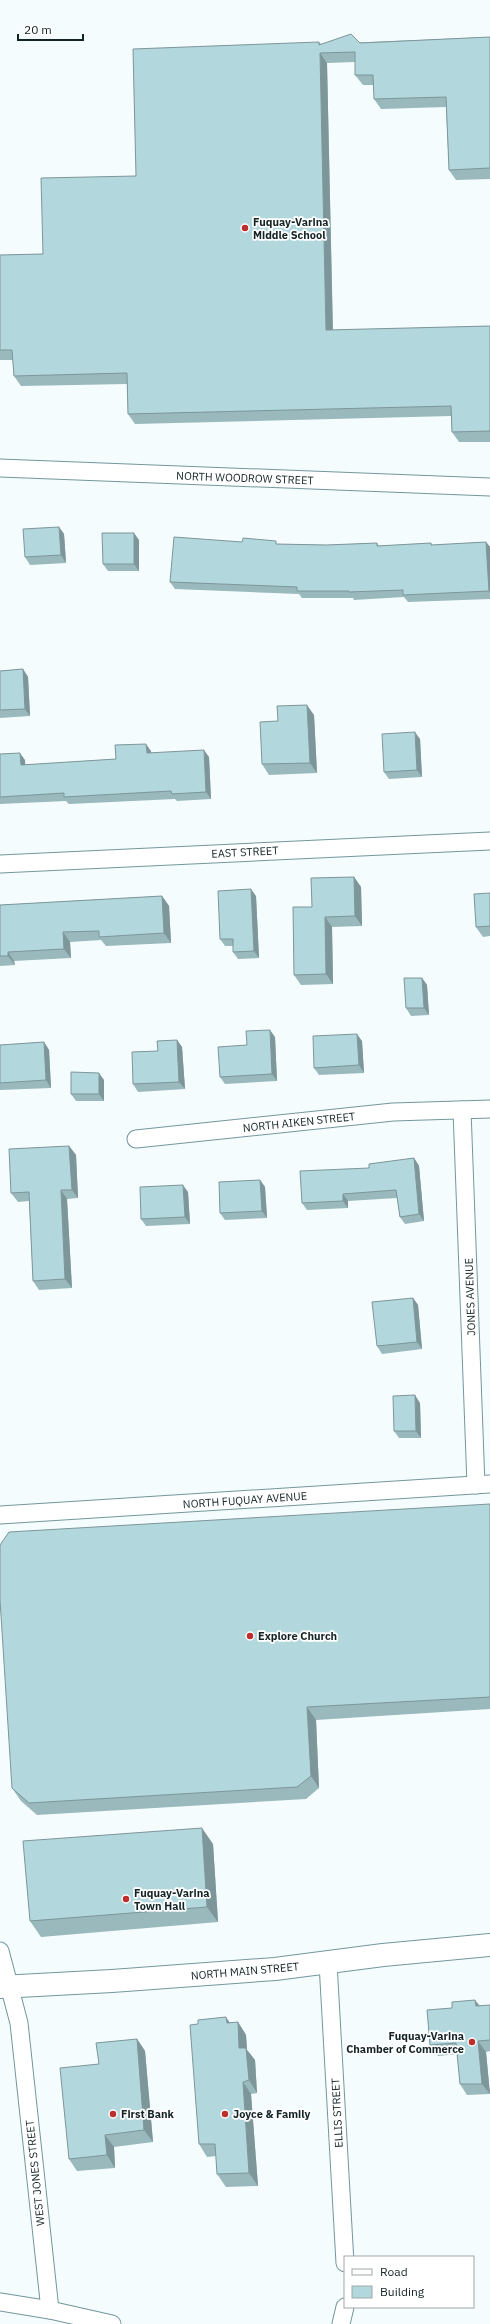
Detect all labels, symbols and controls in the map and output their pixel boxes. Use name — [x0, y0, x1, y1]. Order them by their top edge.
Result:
scale bar — [18, 16, 83, 42]
text: 20 m — [24, 22, 52, 37]
place label: Fuquay-Varina Middle School — [253, 215, 328, 242]
marker: Fuquay-Varina Middle School — [240, 223, 250, 233]
street label: NORTH WOODROW STREET — [176, 469, 315, 487]
street label: EAST STREET — [211, 843, 280, 861]
street label: NORTH AIKEN STREET — [242, 1109, 357, 1135]
street label: JONES AVENUE — [462, 1258, 478, 1336]
street label: NORTH FUQUAY AVENUE — [182, 1489, 308, 1511]
place label: Explore Church — [258, 1629, 337, 1643]
marker: Explore Church — [245, 1631, 255, 1641]
place label: Fuquay-Varina Town Hall — [134, 1886, 209, 1913]
marker: Fuquay-Varina Town Hall — [121, 1894, 131, 1904]
street label: NORTH MAIN STREET — [190, 1959, 300, 1983]
place label: Fuquay-Varina Chamber of Commerce — [346, 2029, 464, 2056]
marker: Fuquay-Varina Chamber of Commerce — [467, 2037, 477, 2047]
street label: ELLIS STREET — [328, 2077, 346, 2148]
place label: First Bank — [121, 2107, 174, 2121]
place label: Joyce & Family — [233, 2107, 310, 2121]
marker: First Bank — [108, 2109, 118, 2119]
marker: Joyce & Family — [220, 2109, 230, 2119]
street label: WEST JONES STREET — [22, 2119, 48, 2227]
legend — [344, 2256, 474, 2308]
text: Road — [380, 2264, 408, 2279]
text: Building — [380, 2284, 425, 2299]

